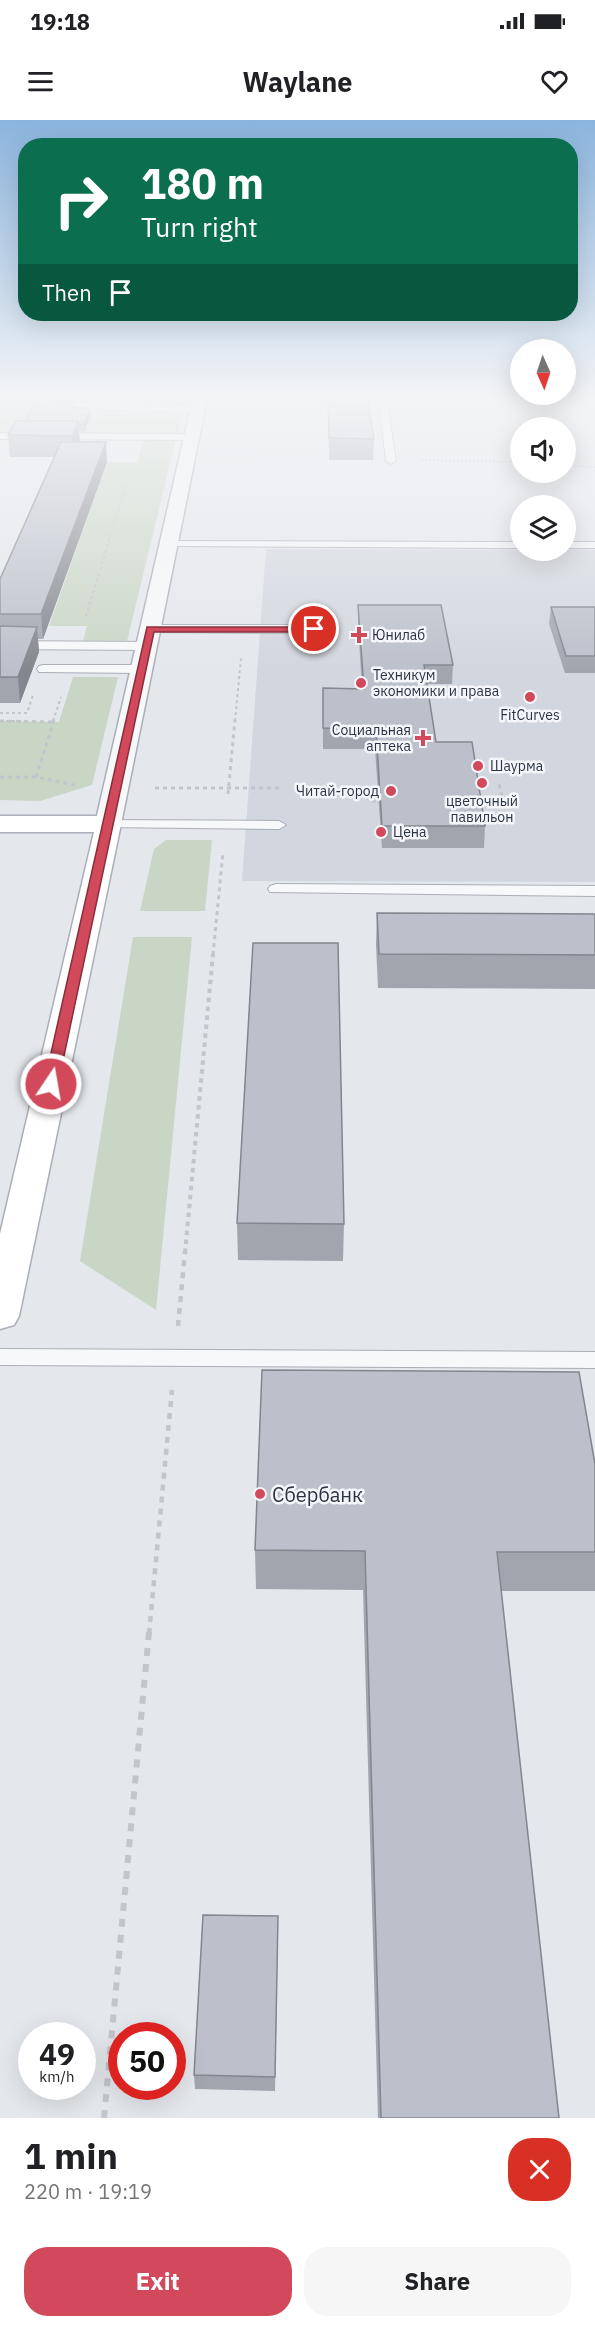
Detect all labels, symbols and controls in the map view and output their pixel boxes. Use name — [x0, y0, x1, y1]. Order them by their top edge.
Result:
text: 19:18 — [30, 7, 90, 36]
text: Waylane — [243, 64, 352, 99]
icon: menu — [24, 65, 57, 98]
icon: heart — [538, 65, 571, 98]
text: 180 m — [141, 156, 264, 211]
icon: right — [42, 162, 120, 240]
text: Turn right — [141, 209, 258, 244]
icon: arrive — [104, 276, 137, 309]
text: Then — [42, 278, 92, 307]
north arrow — [510, 339, 576, 405]
map controls — [510, 339, 576, 561]
button: sound — [510, 417, 576, 483]
button: layers — [510, 495, 576, 561]
pin — [288, 603, 339, 654]
icon: arrive — [297, 612, 330, 645]
marker: Юнилаб — [350, 626, 368, 644]
place label: Юнилаб — [372, 626, 425, 644]
place label: Техникум экономики и права — [373, 666, 500, 700]
marker: Техникум экономики и права — [354, 676, 368, 690]
marker: FitCurves — [523, 690, 537, 704]
place label: FitCurves — [500, 706, 560, 724]
place label: Социальная аптека — [332, 721, 412, 755]
marker: Социальная аптека — [416, 731, 430, 745]
place label: Шаурма — [490, 757, 544, 775]
marker: Шаурма — [471, 759, 485, 773]
marker: цветочный павильон — [475, 776, 489, 790]
place label: Читай-город — [296, 782, 379, 800]
marker: Читай-город — [384, 784, 398, 798]
place label: цветочный павильон — [446, 792, 518, 826]
place label: Цена — [393, 823, 427, 841]
marker: Цена — [374, 825, 388, 839]
position arrow — [19, 1052, 83, 1116]
place label: Сбербанк — [272, 1481, 363, 1508]
marker: Сбербанк — [253, 1487, 267, 1501]
speed limit sign: 50 — [108, 2022, 186, 2100]
text: 49 — [39, 2034, 75, 2073]
text: km/h — [39, 2067, 75, 2086]
text: 1 min — [24, 2132, 118, 2179]
button: close — [508, 2138, 571, 2201]
text: 220 m · 19:19 — [24, 2178, 152, 2205]
button: Exit — [24, 2247, 292, 2316]
button: Share — [304, 2247, 571, 2316]

